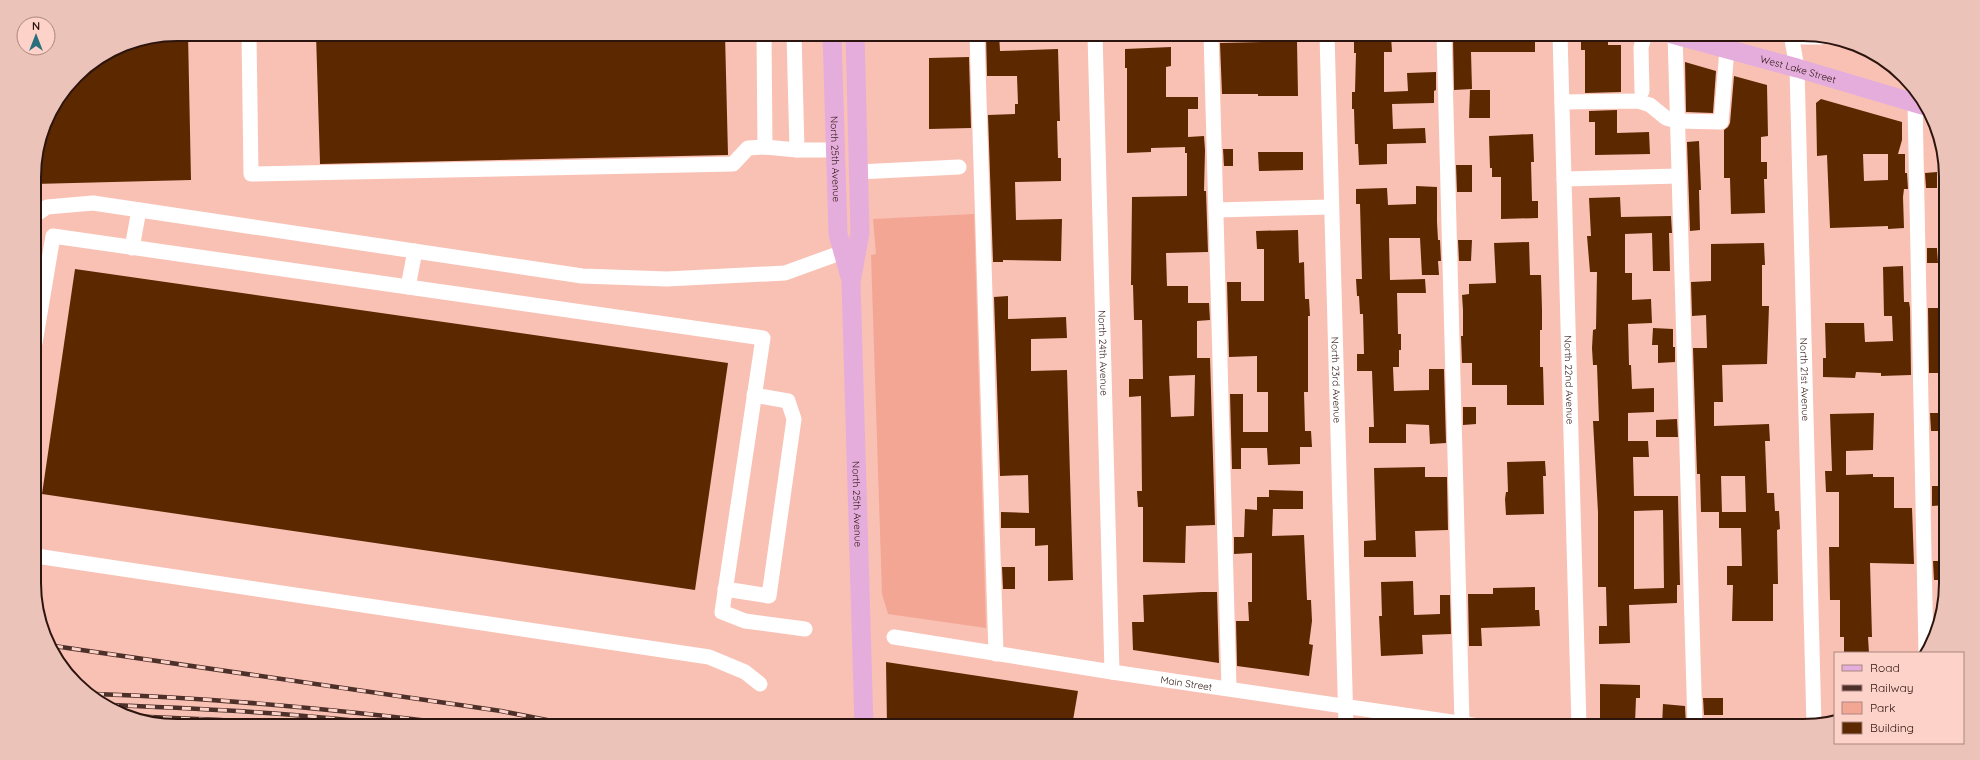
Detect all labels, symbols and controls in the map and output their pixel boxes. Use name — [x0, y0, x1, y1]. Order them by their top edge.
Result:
north arrow — [16, 16, 56, 56]
text: N — [32, 19, 40, 33]
street label: West Lake Street — [1759, 52, 1838, 86]
street label: North 25th Avenue — [827, 116, 843, 203]
street label: North 24th Avenue — [1095, 310, 1111, 396]
street label: North 22nd Avenue — [1561, 335, 1577, 425]
street label: North 23rd Avenue — [1328, 336, 1344, 424]
street label: North 21st Avenue — [1797, 338, 1812, 422]
street label: North 25th Avenue — [849, 461, 865, 548]
legend — [1834, 652, 1964, 744]
text: Road — [1870, 660, 1900, 675]
street label: Main Street — [1159, 673, 1214, 694]
text: Railway — [1870, 680, 1914, 695]
text: Park — [1870, 700, 1895, 715]
text: Building — [1870, 720, 1914, 735]

